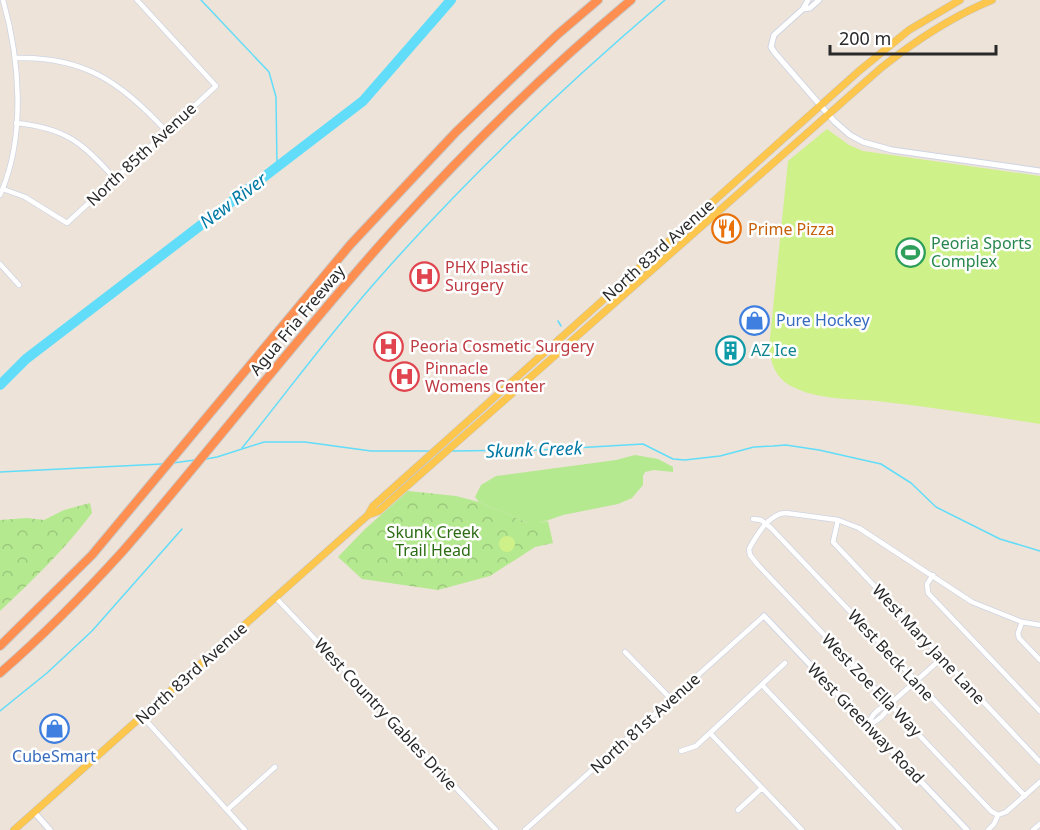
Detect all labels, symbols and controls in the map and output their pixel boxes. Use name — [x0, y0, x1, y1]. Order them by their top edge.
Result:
scale bar — [830, 18, 996, 56]
text: 200 m — [839, 26, 891, 50]
street label: North 85th Avenue — [81, 97, 201, 211]
water label: New River — [194, 166, 272, 233]
street label: North 83rd Avenue — [597, 194, 719, 306]
restaurant icon: Prime Pizza — [711, 213, 743, 245]
place label: Prime Pizza — [748, 218, 834, 240]
place label: Peoria Sports Complex — [931, 232, 1032, 272]
sports icon: Peoria Sports Complex — [894, 236, 926, 268]
place label: PHX Plastic Surgery — [445, 256, 528, 296]
street label: Agua Fria Freeway — [244, 260, 350, 380]
hospital icon: PHX Plastic Surgery — [408, 260, 440, 292]
shop icon: Pure Hockey — [739, 304, 771, 336]
place label: Pure Hockey — [776, 309, 871, 331]
hospital icon: Peoria Cosmetic Surgery — [373, 330, 405, 362]
building icon: AZ Ice — [714, 334, 746, 366]
place label: Peoria Cosmetic Surgery — [410, 335, 595, 357]
place label: AZ Ice — [751, 339, 797, 361]
place label: Pinnacle Womens Center — [425, 357, 546, 397]
hospital icon: Pinnacle Womens Center — [388, 361, 420, 393]
water label: Skunk Creek — [485, 435, 584, 463]
park label: Skunk Creek Trail Head — [387, 521, 480, 561]
street label: West Mary Jane Lane — [868, 579, 990, 709]
street label: West Beck Lane — [843, 605, 939, 705]
street label: North 83rd Avenue — [130, 617, 252, 729]
street label: West Zoe Ella Way — [817, 629, 927, 742]
street label: West Country Gables Drive — [310, 633, 462, 795]
street label: West Greenway Road — [803, 658, 929, 788]
street label: North 81st Avenue — [585, 668, 705, 778]
shop icon: CubeSmart — [38, 712, 70, 744]
place label: CubeSmart — [12, 745, 96, 767]

